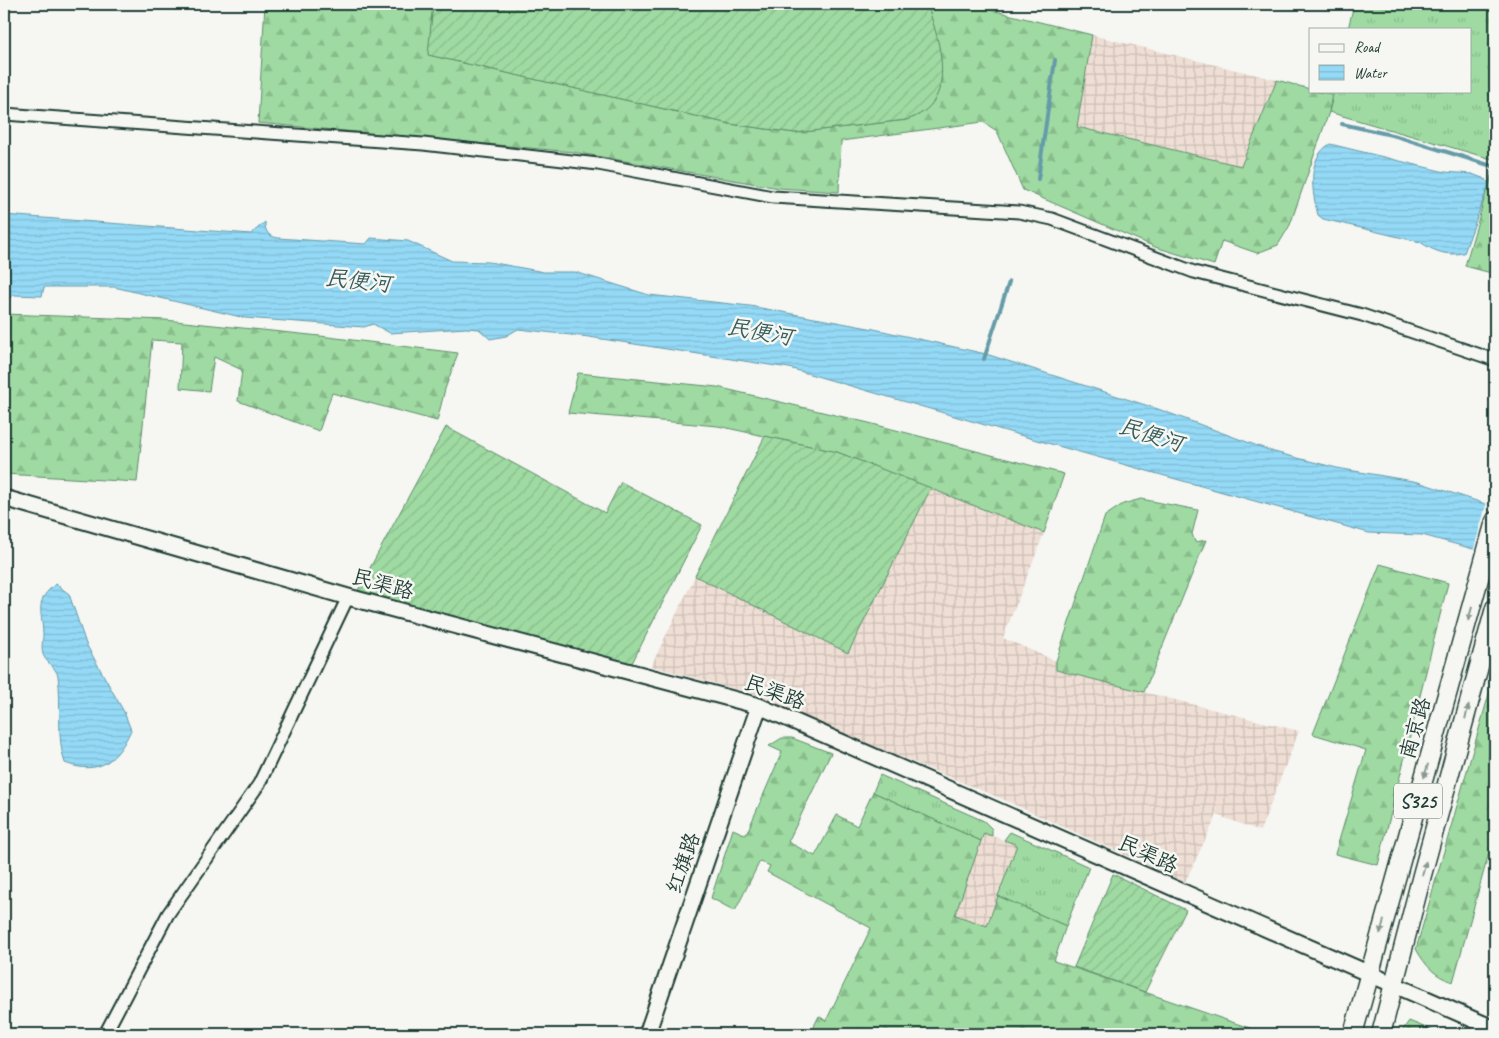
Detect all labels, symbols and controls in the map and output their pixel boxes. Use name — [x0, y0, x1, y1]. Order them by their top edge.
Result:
legend — [1309, 28, 1472, 92]
text: Road — [1354, 38, 1381, 57]
text: Water — [1354, 64, 1388, 83]
water label: 民便河 — [324, 264, 395, 299]
water label: 民便河 — [725, 312, 798, 352]
water label: 民便河 — [1115, 412, 1190, 459]
street label: 民渠路 — [349, 563, 417, 605]
one-way arrow — [1466, 607, 1474, 622]
street label: 民渠路 — [741, 669, 809, 715]
street label: 南京路 — [1394, 694, 1436, 762]
one-way arrow — [1463, 704, 1471, 719]
one-way arrow — [1422, 763, 1430, 778]
road number: S325 — [1394, 784, 1442, 818]
street label: 红旗路 — [660, 829, 706, 897]
street label: 民渠路 — [1114, 829, 1182, 879]
one-way arrow — [1420, 861, 1428, 876]
one-way arrow — [1378, 919, 1386, 935]

